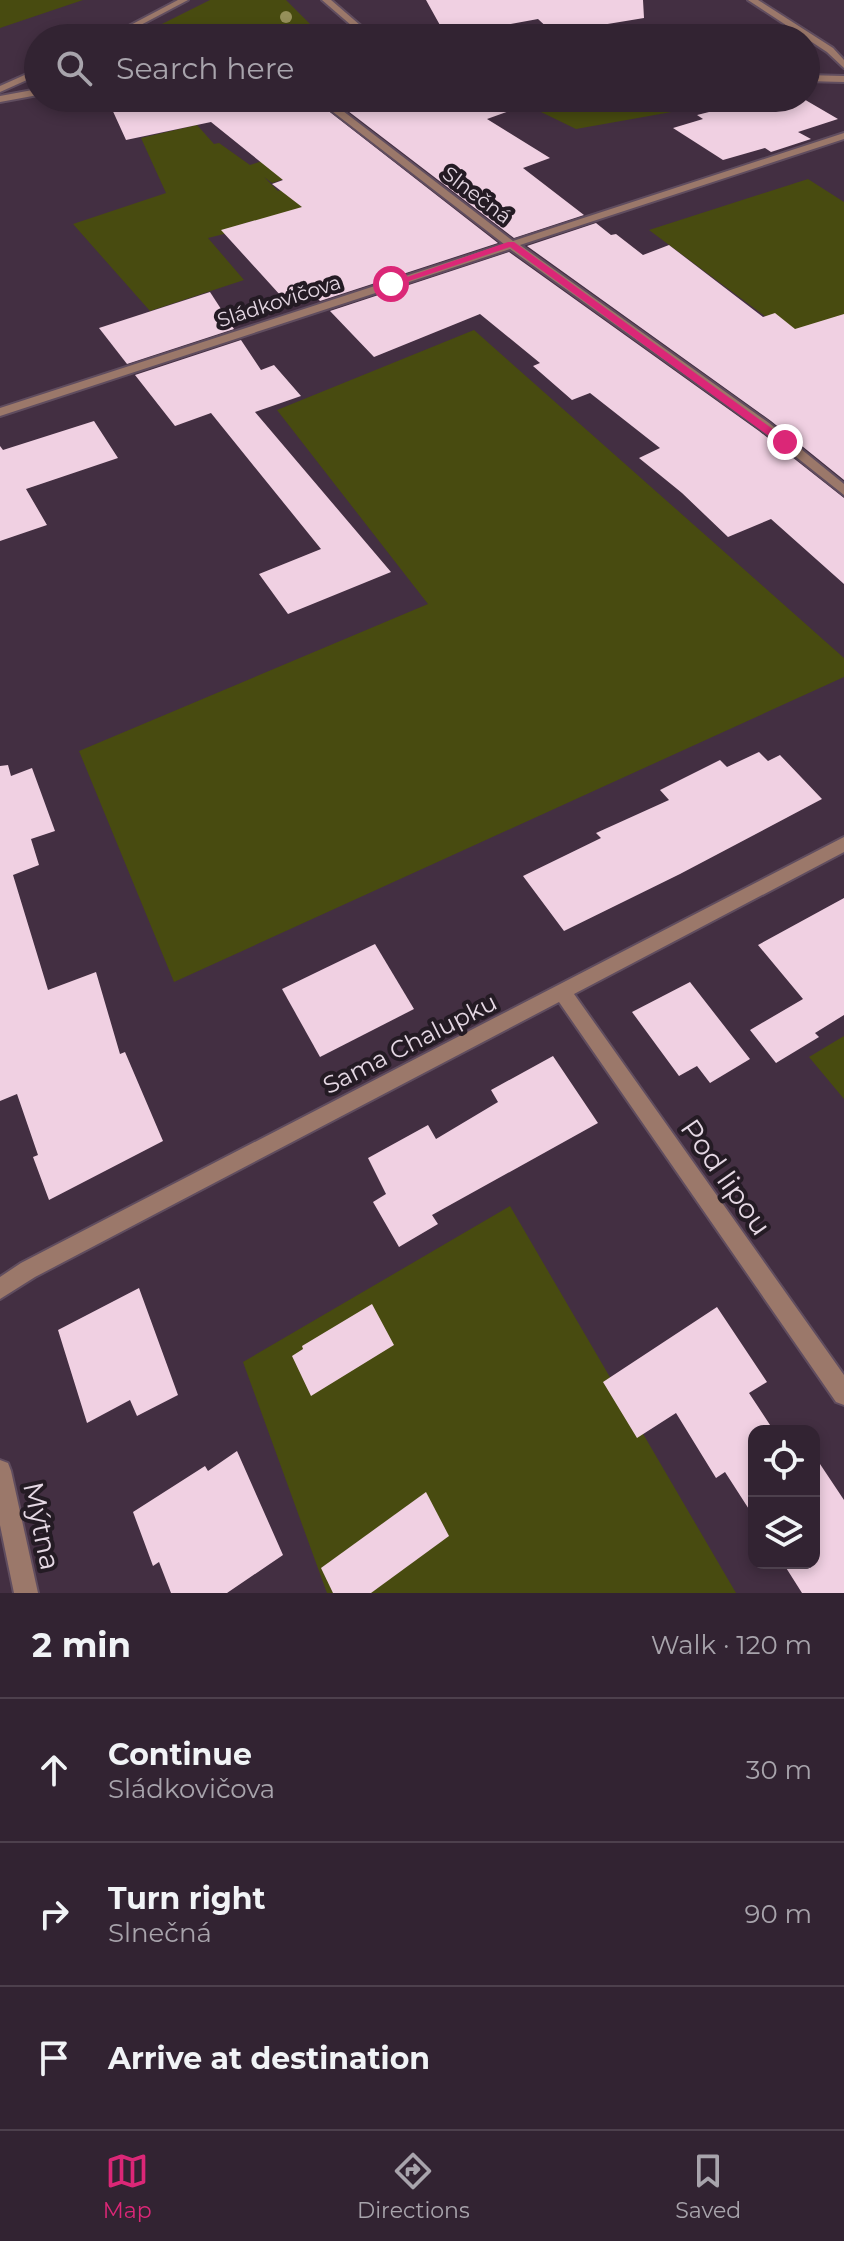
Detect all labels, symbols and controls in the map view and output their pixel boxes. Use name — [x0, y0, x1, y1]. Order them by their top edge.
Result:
search box — [24, 24, 820, 112]
icon: search — [52, 46, 96, 90]
text: Search here — [116, 50, 294, 87]
street label: Slnečná — [438, 161, 516, 229]
route start — [373, 266, 409, 302]
street label: Sládkovičova — [214, 270, 344, 332]
route end — [767, 424, 803, 460]
street label: Sama Chalupku — [318, 987, 502, 1100]
street label: Pod lipou — [674, 1112, 778, 1242]
map controls — [748, 1425, 820, 1569]
button: locate — [748, 1425, 820, 1497]
street label: Mýtna — [16, 1479, 68, 1573]
button: layers — [748, 1497, 820, 1569]
text: 2 min — [32, 1624, 131, 1666]
text: Walk · 120 m — [651, 1629, 812, 1661]
text: Continue — [108, 1736, 252, 1773]
icon: ahead — [32, 1748, 76, 1792]
text: 30 m — [746, 1754, 812, 1786]
text: Sládkovičova — [108, 1773, 275, 1805]
text: Turn right — [108, 1880, 265, 1917]
icon: right — [32, 1892, 76, 1936]
text: 90 m — [745, 1898, 812, 1930]
text: Slnečná — [108, 1917, 212, 1949]
icon: arrive — [32, 2036, 76, 2080]
text: Arrive at destination — [108, 2040, 430, 2077]
tab: Map — [103, 2149, 152, 2224]
tab: Directions — [357, 2149, 470, 2224]
tab: Saved — [675, 2149, 741, 2224]

